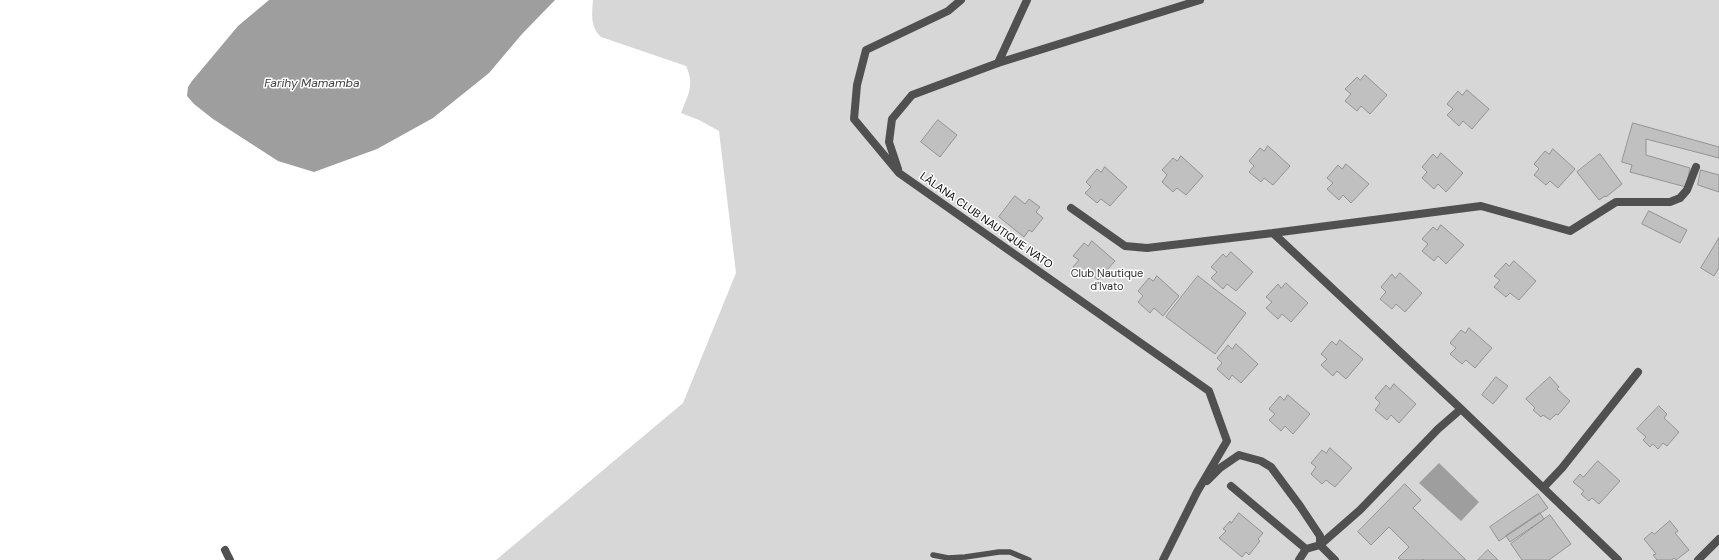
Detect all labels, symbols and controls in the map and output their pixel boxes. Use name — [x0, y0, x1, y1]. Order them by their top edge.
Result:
water label: Farihy Mamamba — [264, 77, 360, 91]
street label: LÀLANA CLUB NAUTIQUE IVATO — [917, 170, 1055, 272]
park label: Club Nautique d'Ivato — [1071, 267, 1143, 293]

